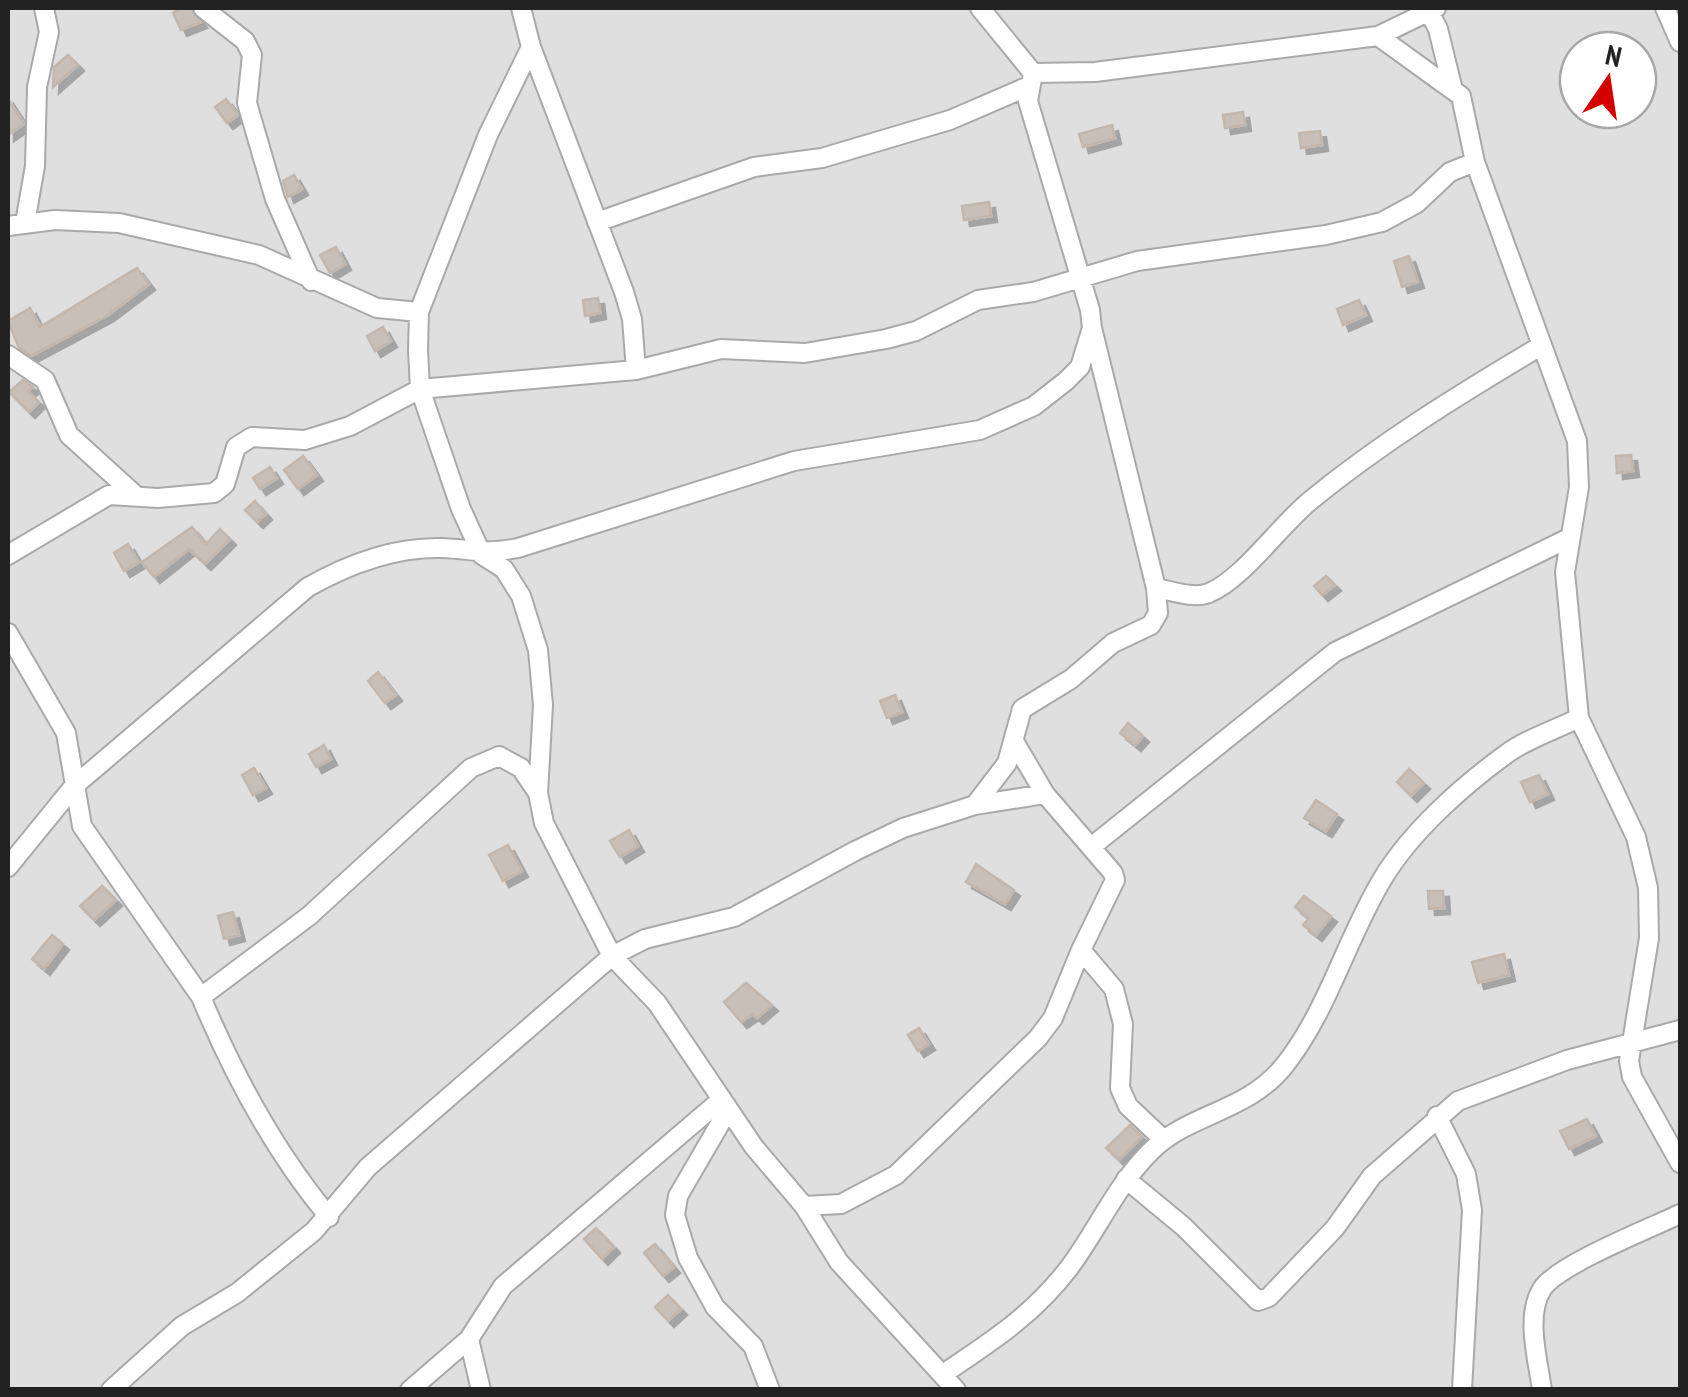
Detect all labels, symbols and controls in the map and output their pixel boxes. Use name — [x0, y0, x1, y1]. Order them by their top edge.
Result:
north arrow — [1558, 30, 1658, 130]
text: N — [1602, 35, 1625, 75]

